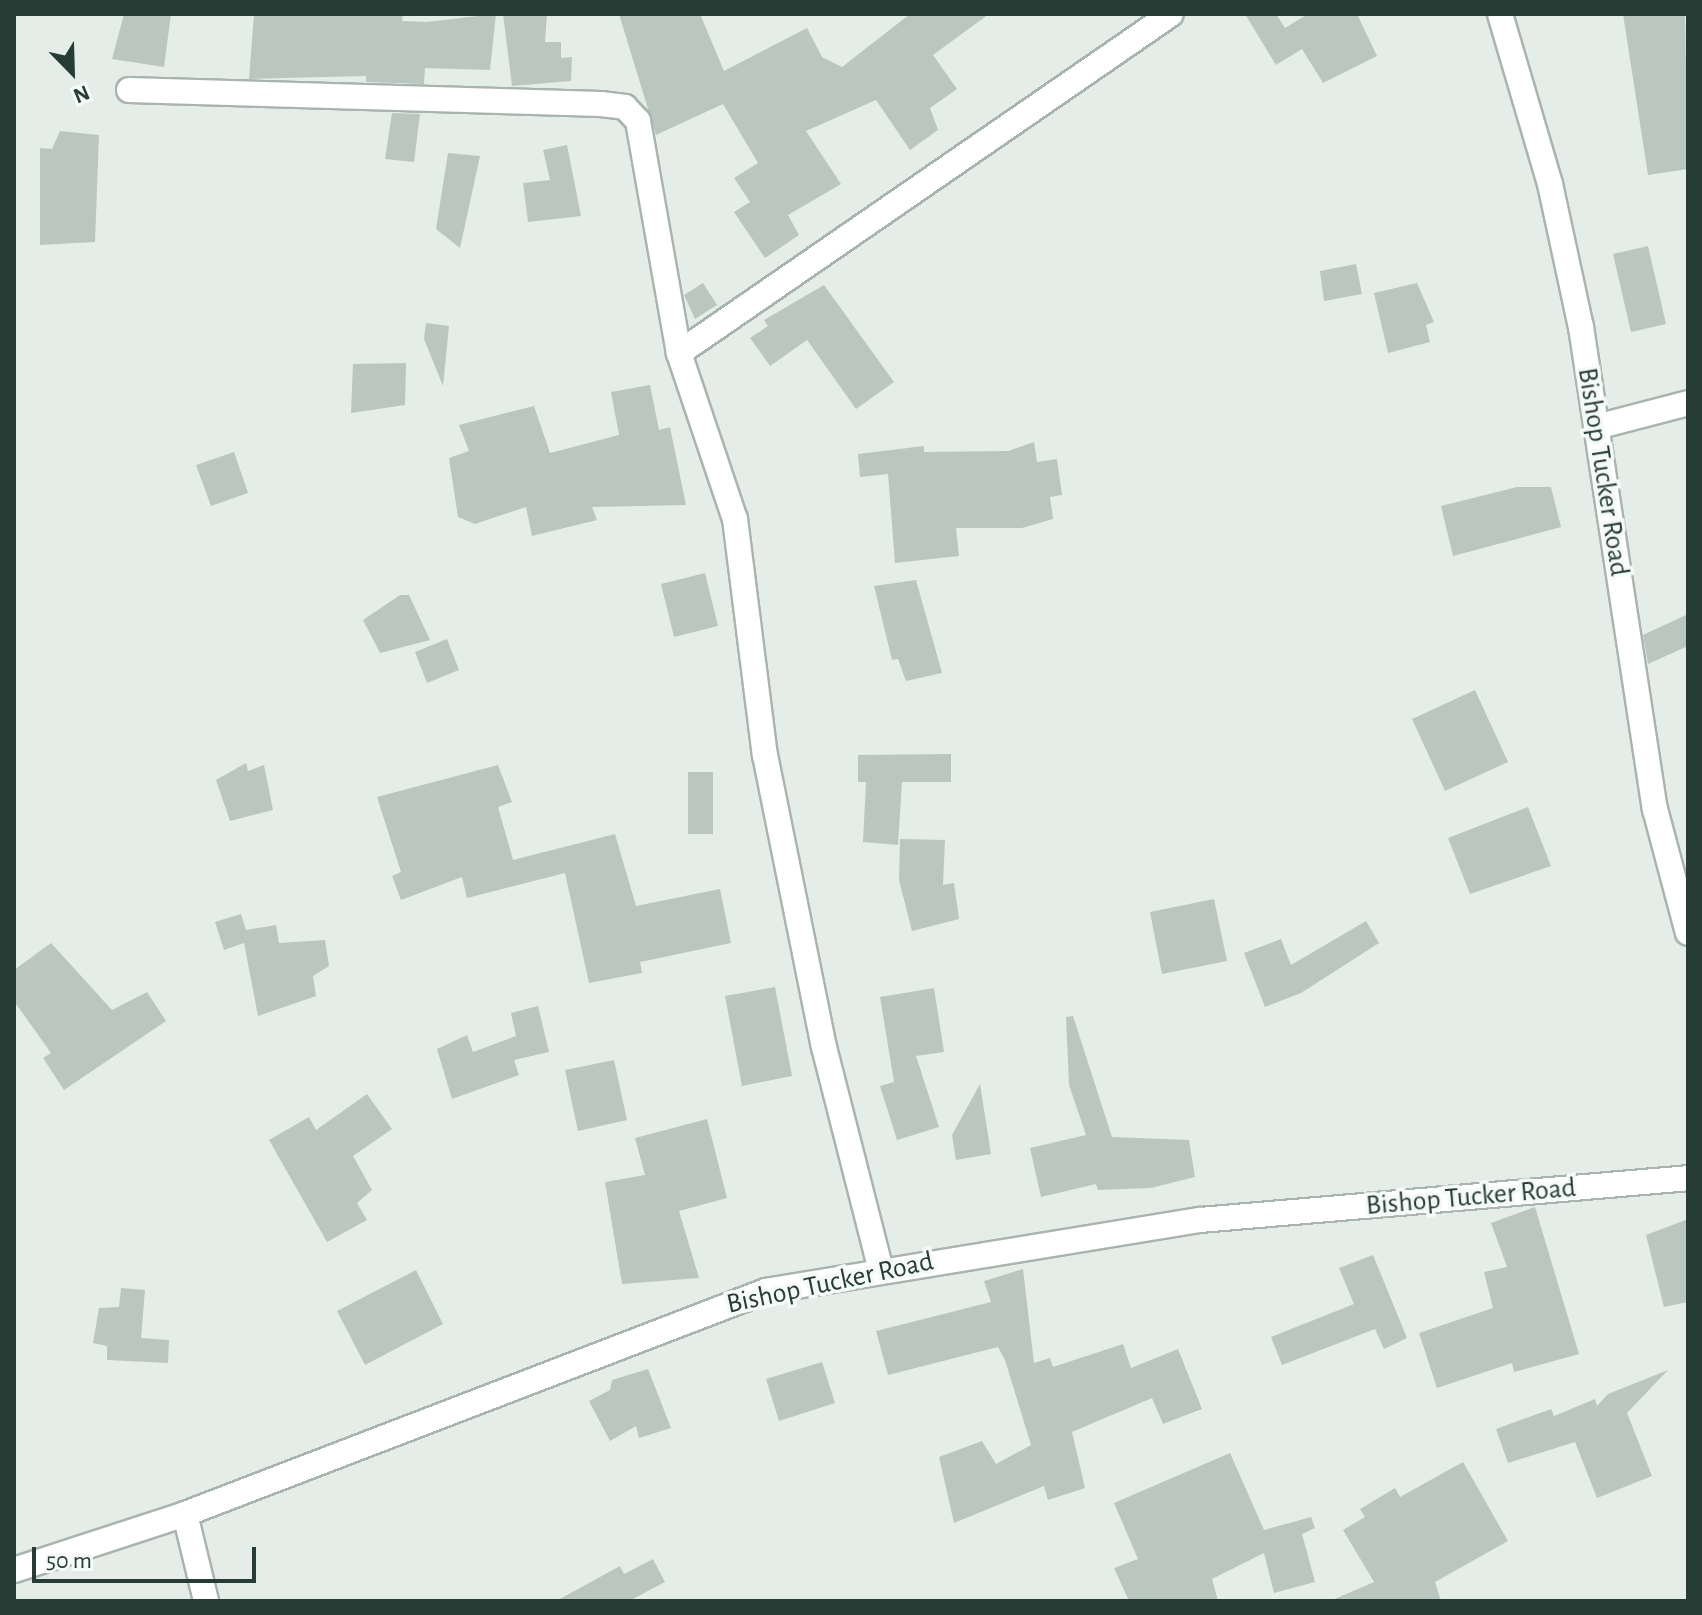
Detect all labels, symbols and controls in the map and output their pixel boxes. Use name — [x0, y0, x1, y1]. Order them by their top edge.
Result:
north arrow — [32, 32, 112, 112]
text: N — [70, 81, 93, 107]
street label: Bishop Tucker Road — [1570, 365, 1636, 579]
street label: Bishop Tucker Road — [1365, 1171, 1577, 1223]
street label: Bishop Tucker Road — [724, 1245, 936, 1321]
scale bar — [36, 1531, 260, 1581]
text: 50 m — [46, 1549, 92, 1573]

